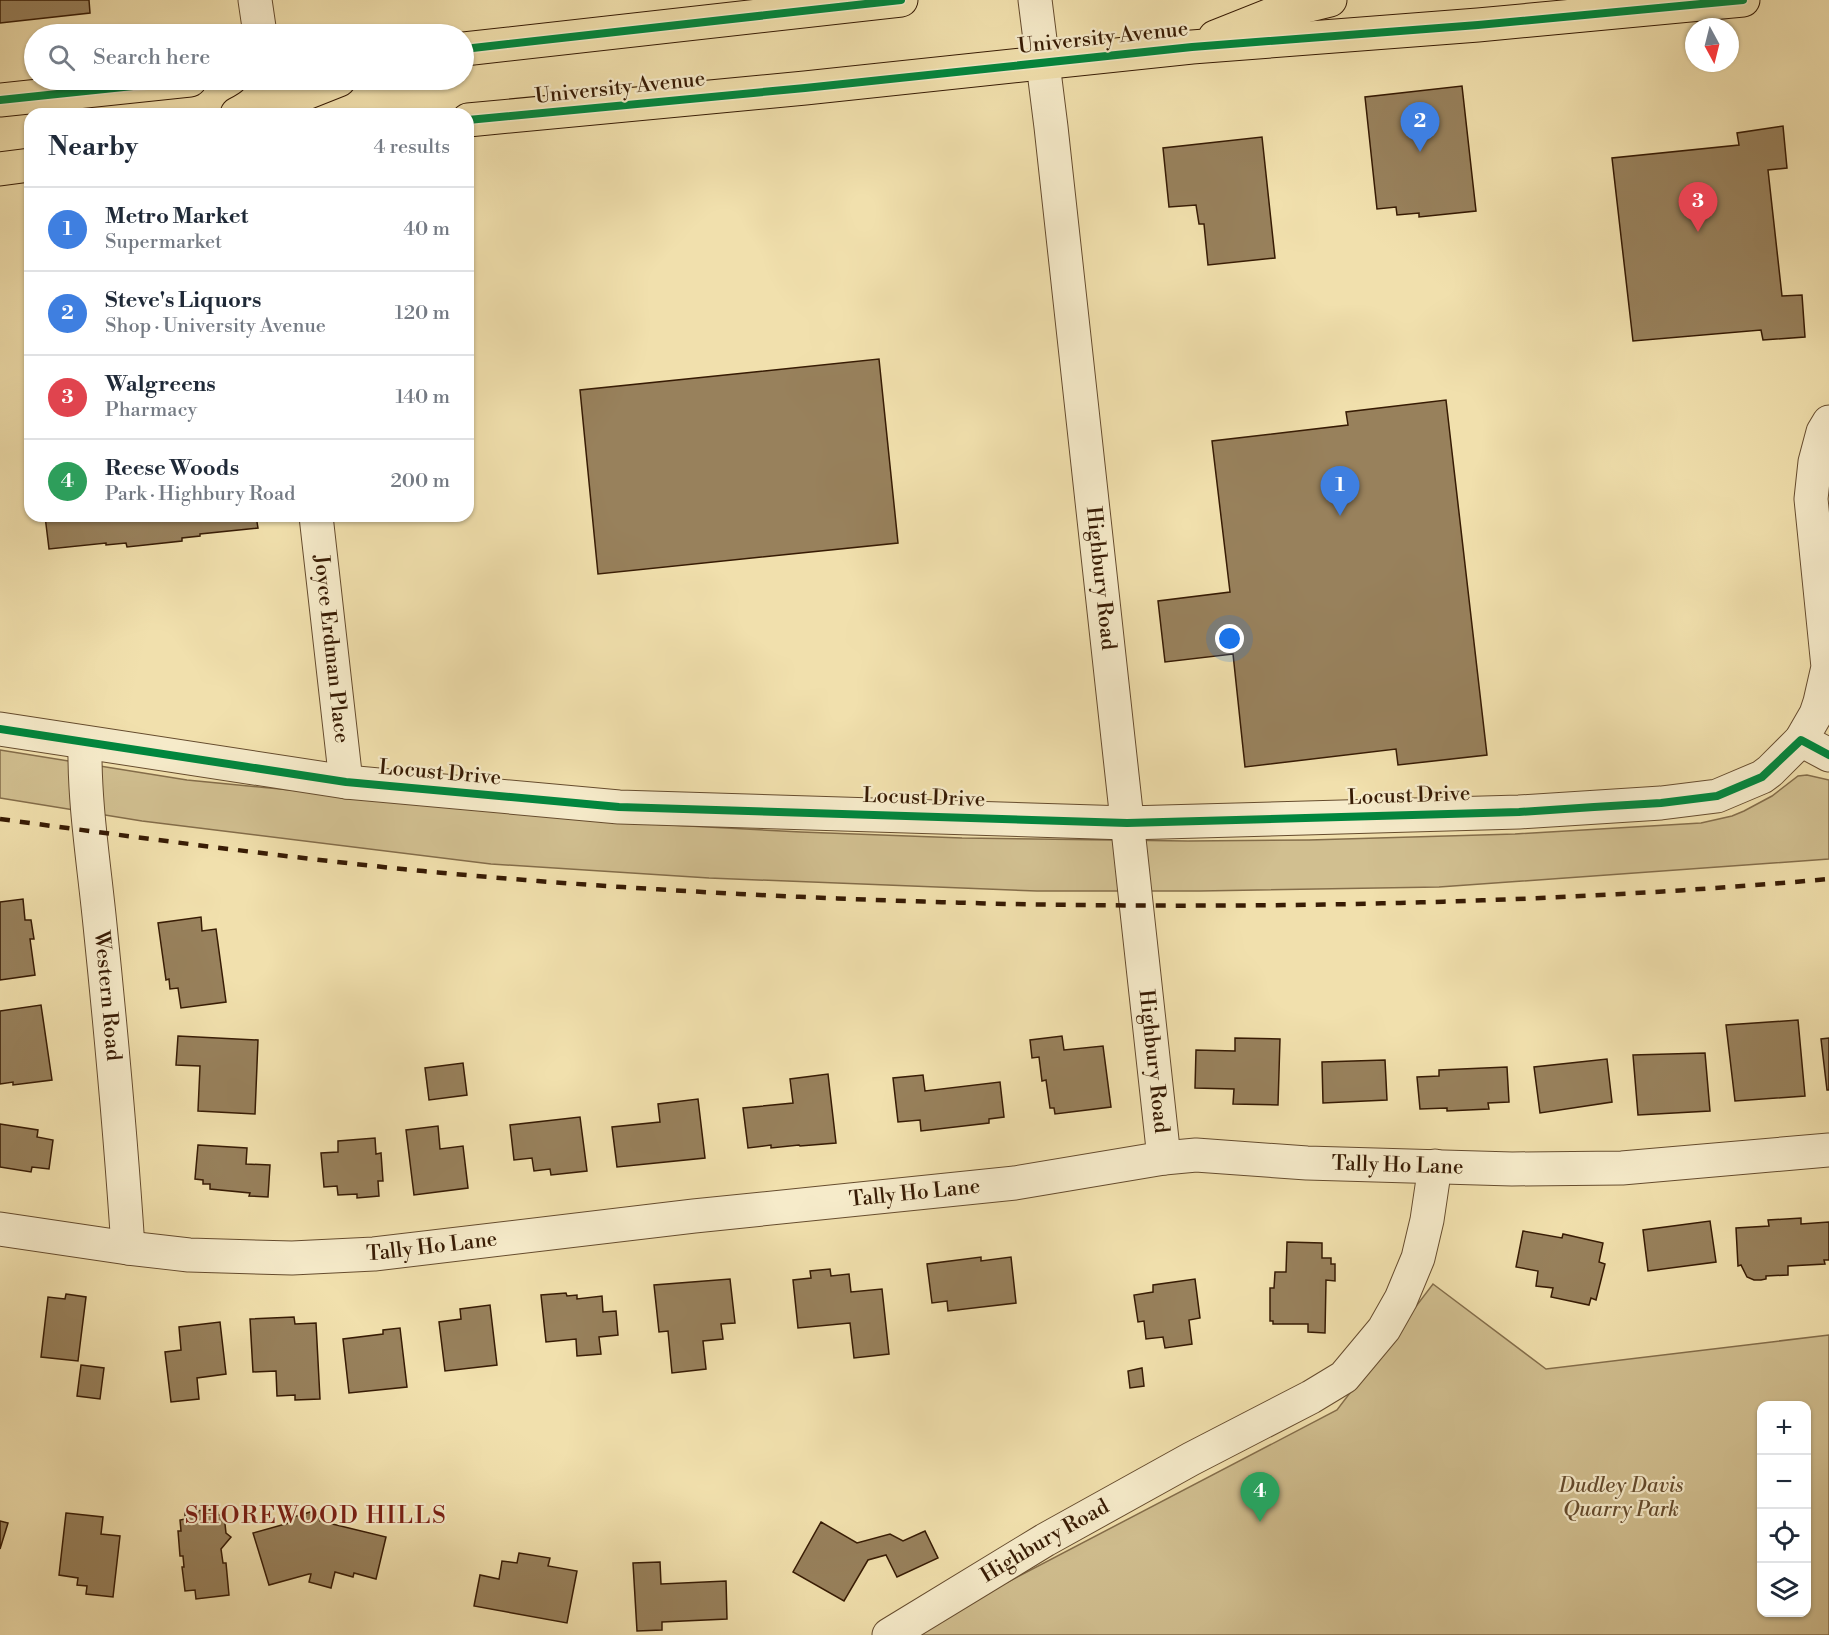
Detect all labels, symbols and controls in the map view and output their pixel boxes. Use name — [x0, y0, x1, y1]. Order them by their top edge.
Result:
street label: University Avenue — [1016, 16, 1190, 60]
north arrow — [1685, 18, 1739, 72]
search box — [24, 24, 474, 90]
icon: search — [45, 41, 78, 74]
text: Search here — [93, 44, 210, 71]
street label: University Avenue — [533, 66, 707, 110]
pin: 2 — [1400, 102, 1440, 152]
text: Nearby — [48, 131, 138, 163]
text: 4 results — [373, 135, 450, 160]
pin: 3 — [1678, 182, 1718, 232]
text: Metro Market — [105, 203, 248, 230]
text: 1 — [63, 217, 72, 242]
text: 40 m — [403, 217, 450, 242]
text: Supermarket — [105, 230, 222, 255]
text: Steve's Liquors — [105, 287, 262, 314]
text: 2 — [61, 301, 74, 326]
text: 120 m — [395, 301, 450, 326]
text: Shop · University Avenue — [105, 314, 326, 339]
text: Walgreens — [105, 371, 216, 398]
text: 3 — [61, 385, 74, 410]
text: 140 m — [395, 385, 450, 410]
text: Pharmacy — [105, 398, 197, 423]
text: Reese Woods — [105, 455, 239, 482]
pin: 1 — [1320, 466, 1360, 516]
text: 4 — [61, 469, 74, 494]
text: 200 m — [390, 469, 450, 494]
text: Park · Highbury Road — [105, 482, 295, 507]
street label: Highbury Road — [1080, 505, 1121, 651]
street label: Joyce Erdman Place — [307, 553, 355, 745]
your location — [1215, 624, 1244, 653]
street label: Locust Drive — [378, 755, 502, 791]
street label: Locust Drive — [1347, 781, 1471, 811]
street label: Locust Drive — [862, 783, 986, 813]
street label: Western Road — [88, 929, 126, 1062]
street label: Highbury Road — [1133, 988, 1174, 1135]
street label: Tally Ho Lane — [1331, 1151, 1464, 1181]
street label: Tally Ho Lane — [848, 1174, 982, 1213]
street label: Tally Ho Lane — [365, 1226, 499, 1267]
map controls — [1757, 1401, 1811, 1617]
button: + — [1757, 1401, 1811, 1455]
button: − — [1757, 1455, 1811, 1509]
pin: 4 — [1240, 1472, 1280, 1522]
park label: Dudley Davis Quarry Park — [1558, 1473, 1683, 1523]
street label: Highbury Road — [976, 1494, 1114, 1589]
district label: SHOREWOOD HILLS — [185, 1501, 447, 1531]
button: locate — [1757, 1509, 1811, 1563]
button: layers — [1757, 1563, 1811, 1617]

